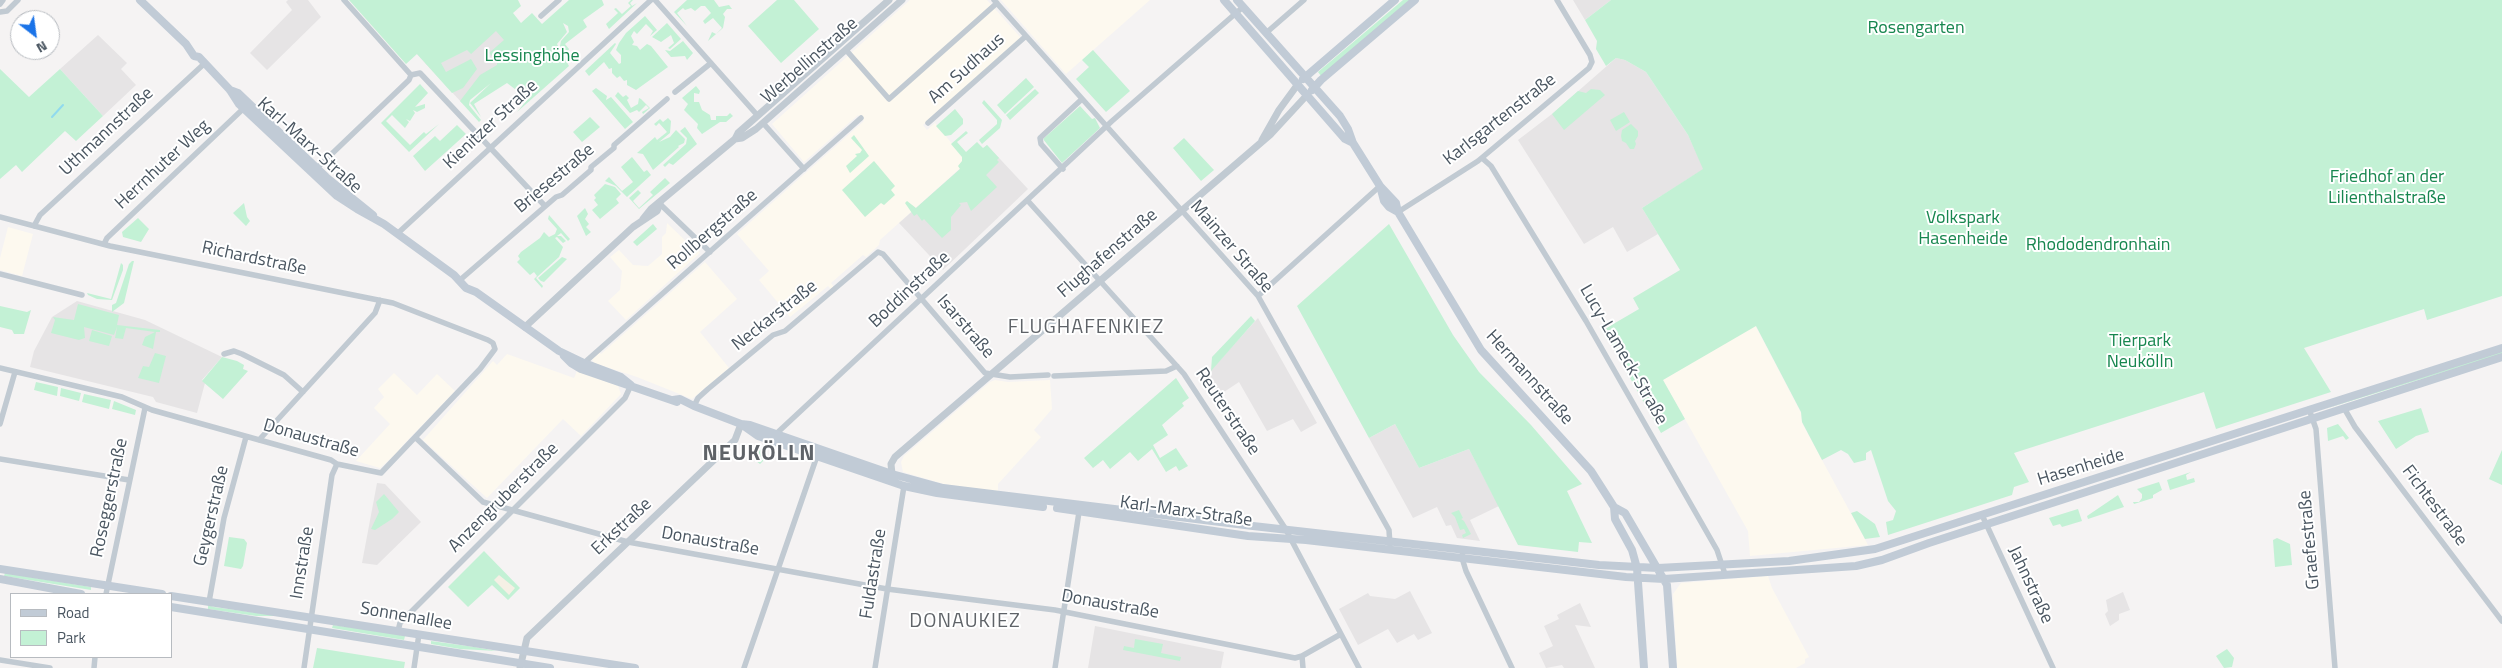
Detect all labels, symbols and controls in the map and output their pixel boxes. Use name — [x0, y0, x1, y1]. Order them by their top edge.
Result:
north arrow — [10, 10, 60, 60]
street label: Werbellinstraße — [757, 13, 863, 109]
park label: Rosengarten — [1867, 18, 1965, 40]
street label: Am Sudhaus — [924, 29, 1010, 109]
text: N — [33, 36, 52, 59]
park label: Lessinghöhe — [484, 46, 580, 68]
street label: Karlsgartenstraße — [1439, 69, 1561, 171]
street label: Kienitzer Straße — [439, 76, 543, 174]
street label: Uthmannstraße — [56, 83, 158, 181]
street label: Karl-Marx-Straße — [252, 93, 366, 199]
street label: Herrnhuter Weg — [111, 115, 215, 215]
street label: Briesestraße — [511, 139, 599, 219]
park label: Friedhof an der Lilienthalstraße — [2328, 167, 2446, 210]
street label: Rollbergstraße — [664, 185, 762, 275]
street label: Mainzer Straße — [1185, 196, 1277, 298]
street label: Flughafenstraße — [1054, 205, 1162, 303]
park label: Volkspark Hasenheide — [1918, 208, 2008, 250]
park label: Rhododendronhain — [2026, 235, 2170, 257]
street label: Richardstraße — [200, 237, 308, 281]
street label: Boddinstraße — [865, 247, 955, 333]
street label: Neckarstraße — [728, 276, 822, 356]
street label: Lucy-Lameck-Straße — [1574, 281, 1672, 429]
street label: Isarstraße — [931, 291, 999, 363]
district label: FLUGHAFENKIEZ — [1006, 316, 1166, 340]
street label: Hermannstraße — [1481, 326, 1577, 430]
park label: Tierpark Neukölln — [2107, 331, 2173, 374]
street label: Reuterstraße — [1190, 364, 1264, 460]
street label: Donaustraße — [261, 415, 361, 463]
street label: Roseggerstraße — [87, 437, 133, 559]
street label: Anzengruberstraße — [445, 439, 563, 557]
district label: NEUKÖLLN — [701, 442, 817, 468]
street label: Hasenheide — [2035, 445, 2127, 491]
street label: Fichtestraße — [2397, 461, 2471, 551]
street label: Geygerstraße — [190, 464, 234, 568]
street label: Graefestraße — [2295, 489, 2325, 591]
street label: Karl-Marx-Straße — [1118, 492, 1254, 532]
street label: Erkstraße — [588, 494, 656, 560]
street label: Donaustraße — [660, 523, 760, 561]
street label: Innstraße — [287, 525, 319, 601]
street label: Fuldastraße — [856, 527, 892, 621]
street label: Jahnstraße — [2003, 543, 2057, 627]
street label: Donaustraße — [1060, 586, 1160, 624]
legend — [10, 593, 172, 658]
street label: Sonnenallee — [358, 598, 454, 636]
text: Road — [57, 601, 89, 624]
district label: DONAUKIEZ — [908, 610, 1022, 634]
text: Park — [57, 626, 86, 649]

